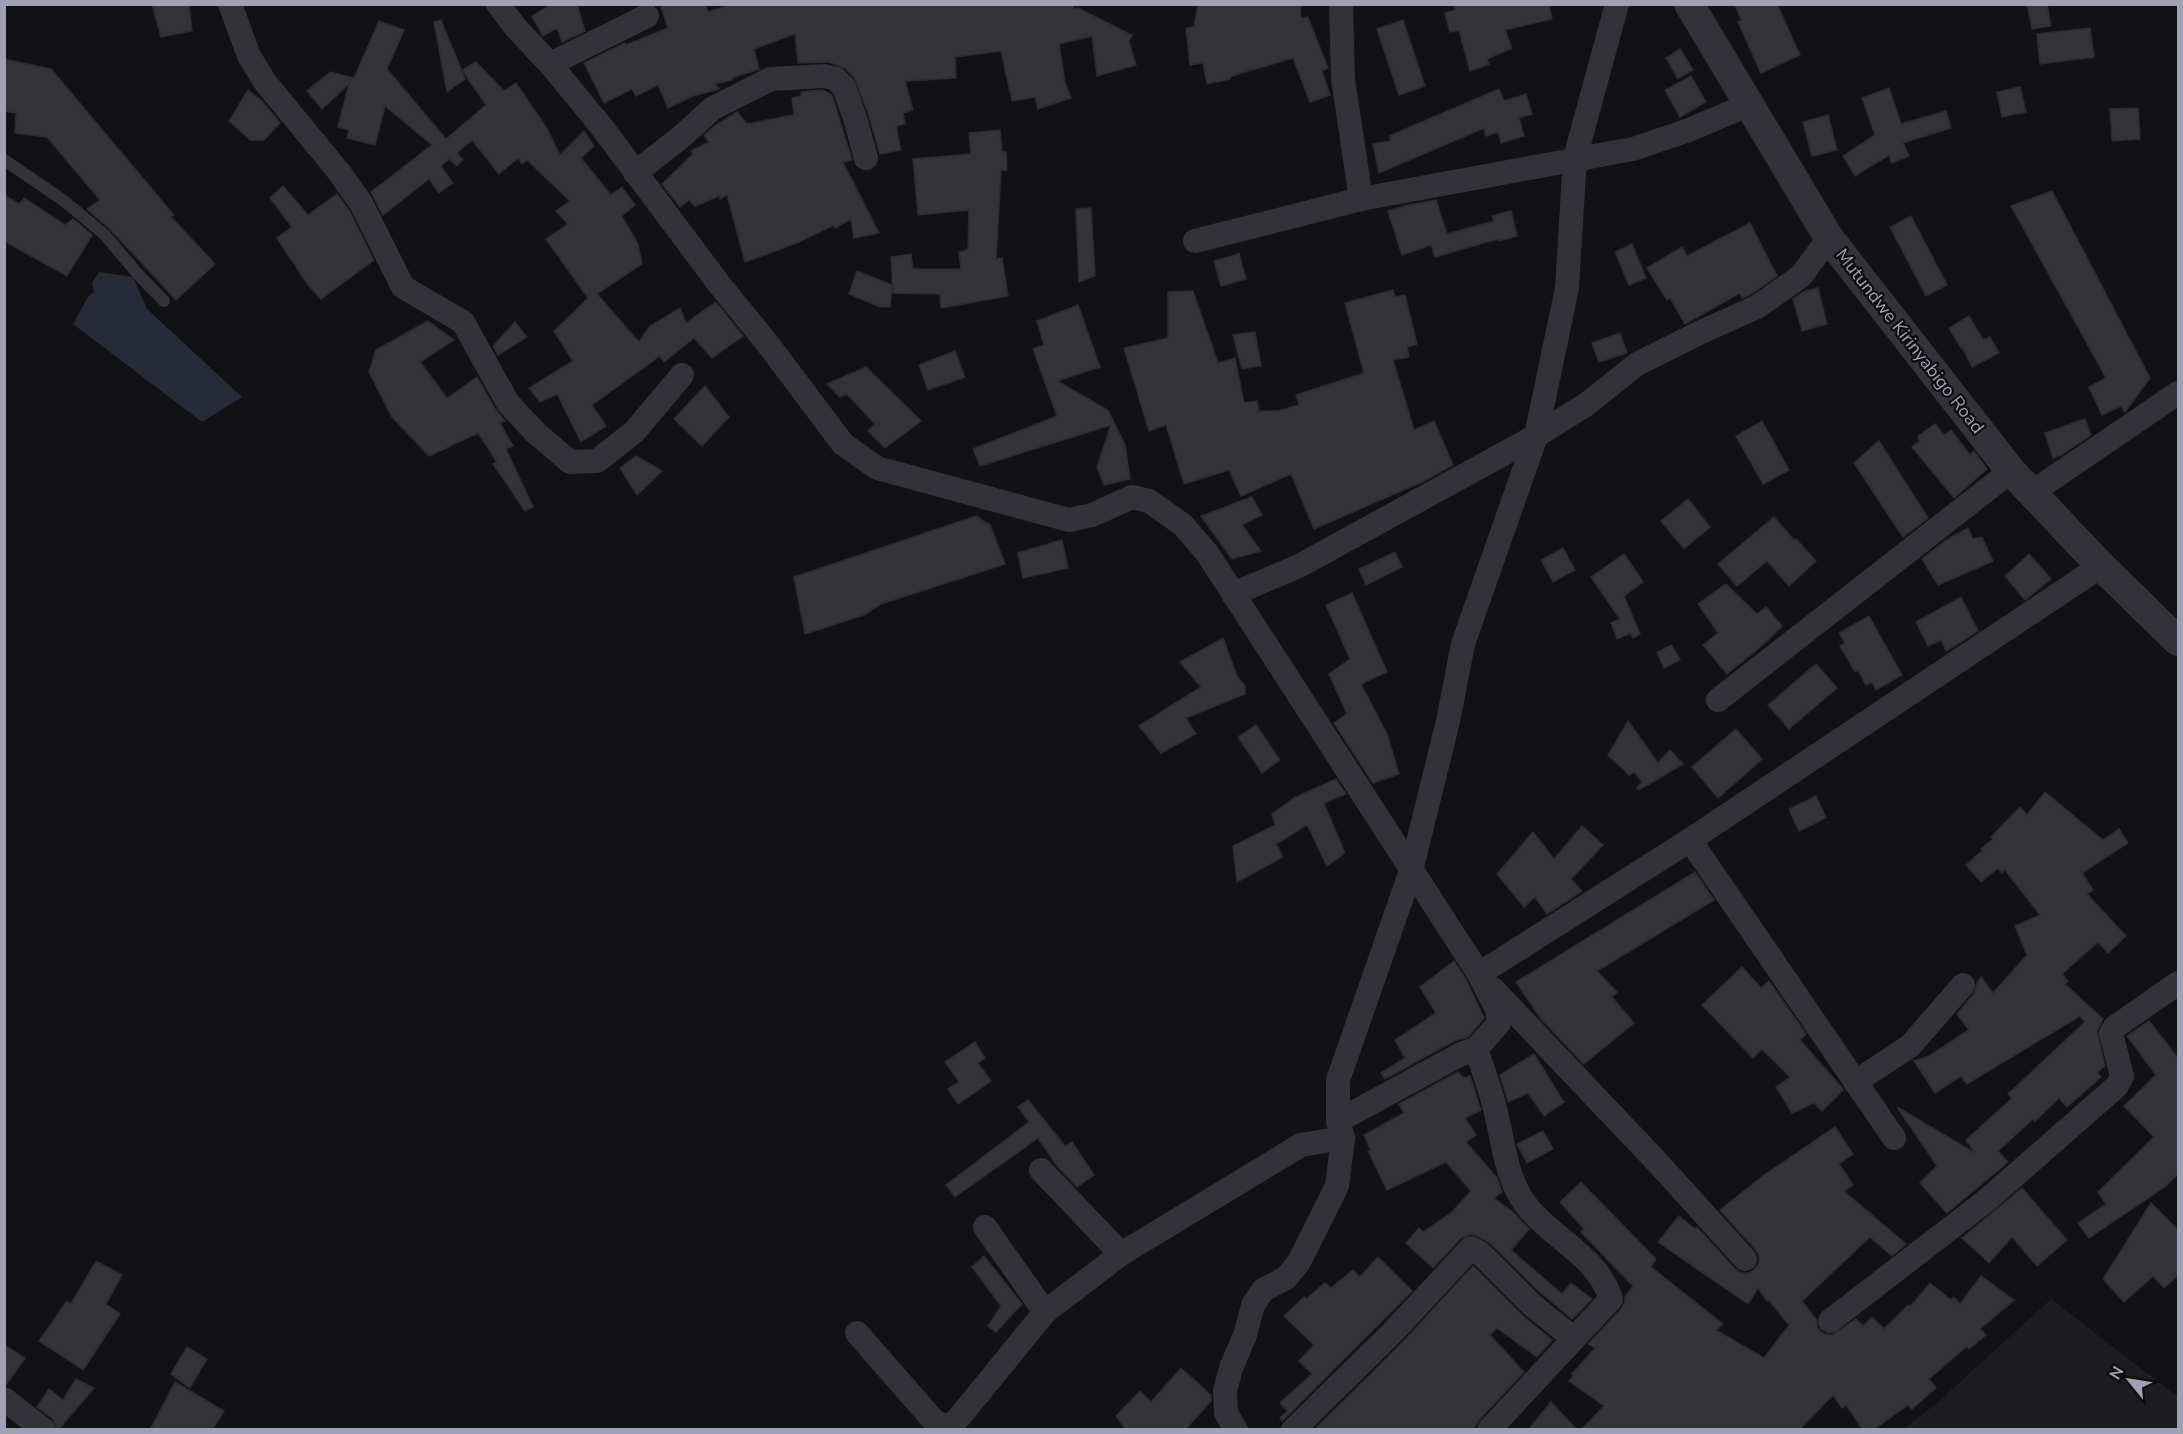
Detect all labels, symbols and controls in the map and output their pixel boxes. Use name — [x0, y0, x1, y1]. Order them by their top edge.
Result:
street label: Mutundwe Kirinyabigo Road — [1830, 244, 1990, 438]
north arrow — [2099, 1350, 2159, 1410]
text: N — [2104, 1362, 2129, 1384]

